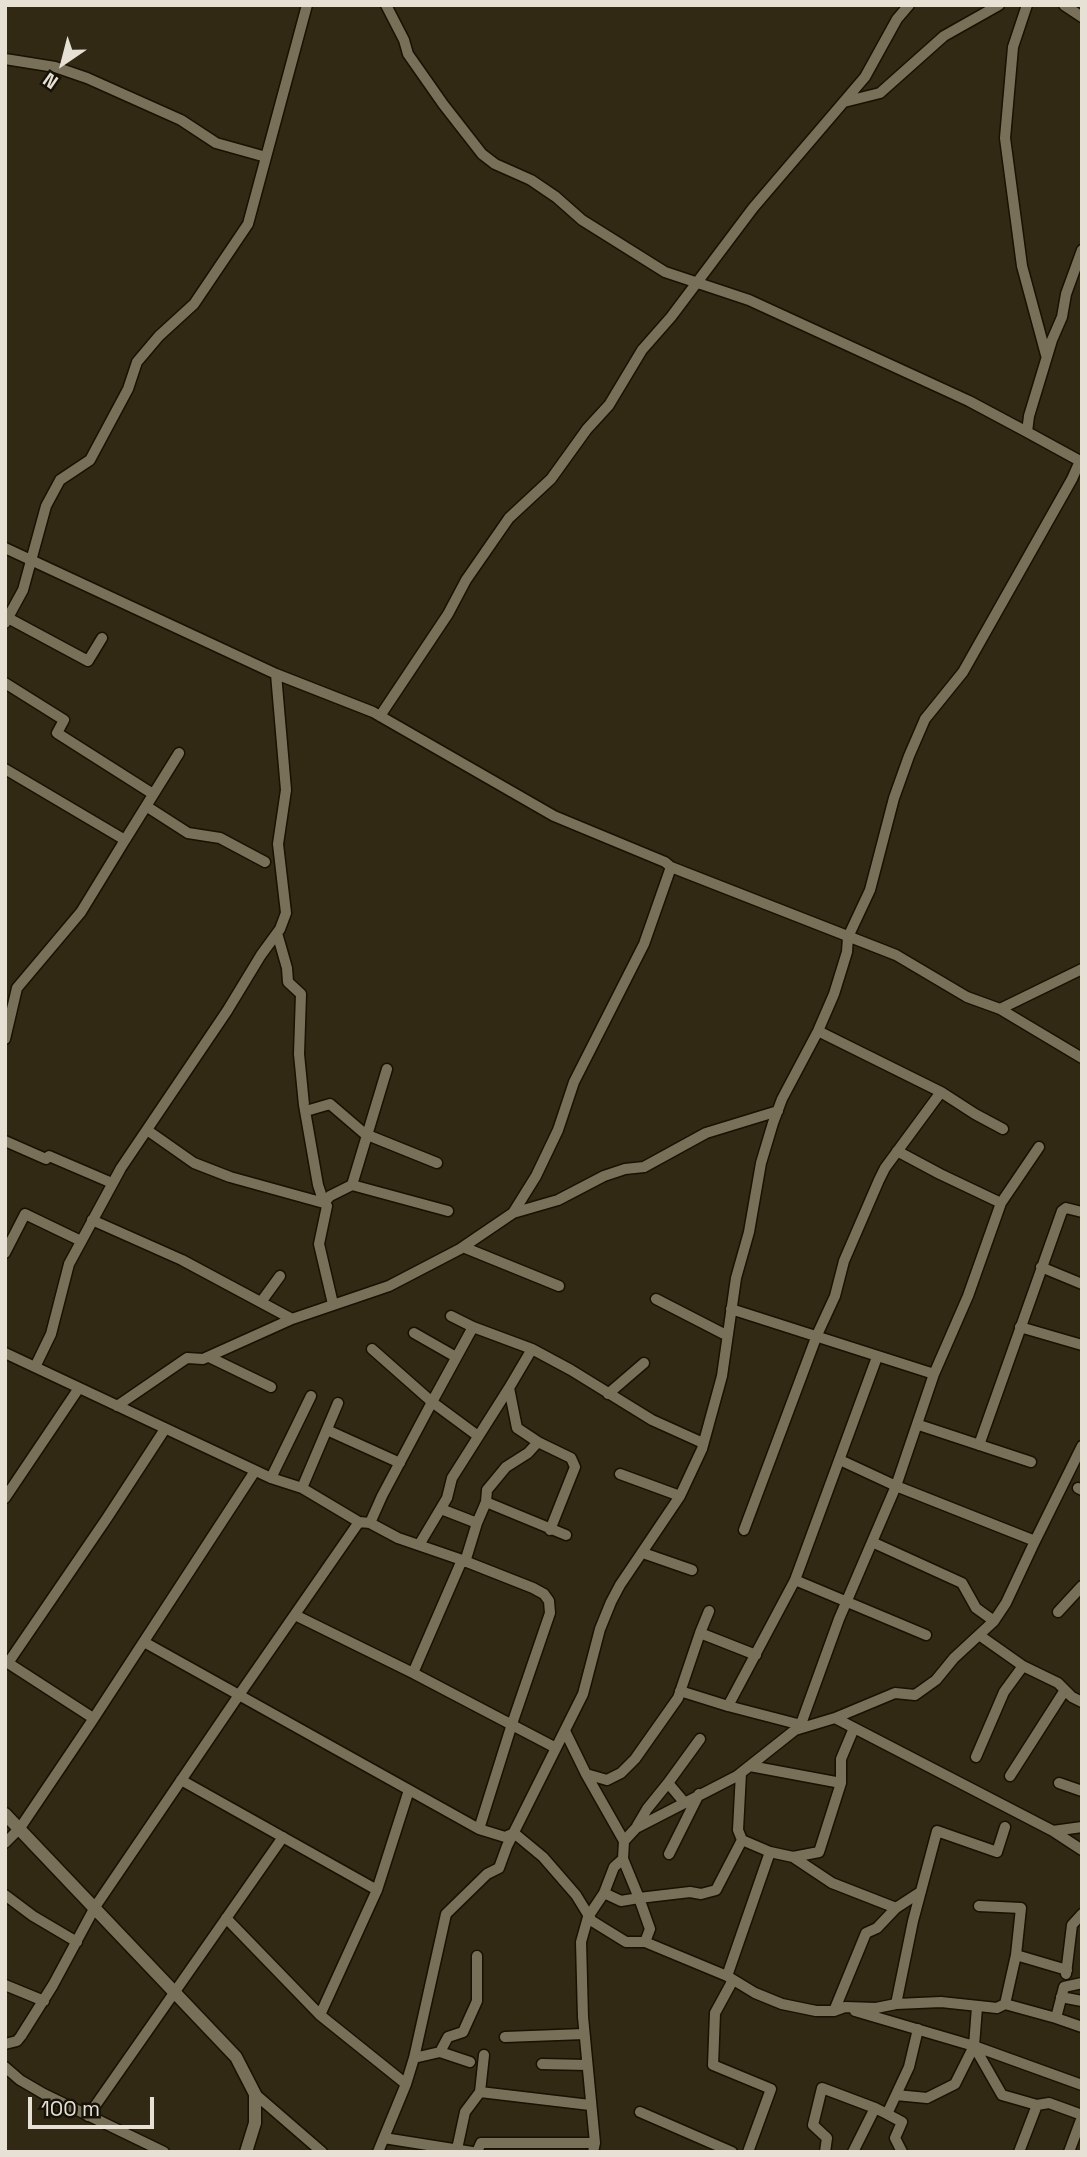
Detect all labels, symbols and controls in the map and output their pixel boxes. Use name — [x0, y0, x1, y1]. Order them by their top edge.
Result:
north arrow — [28, 28, 98, 98]
text: N — [38, 67, 63, 95]
scale bar — [32, 2084, 158, 2128]
text: 100 m — [41, 2095, 100, 2122]

